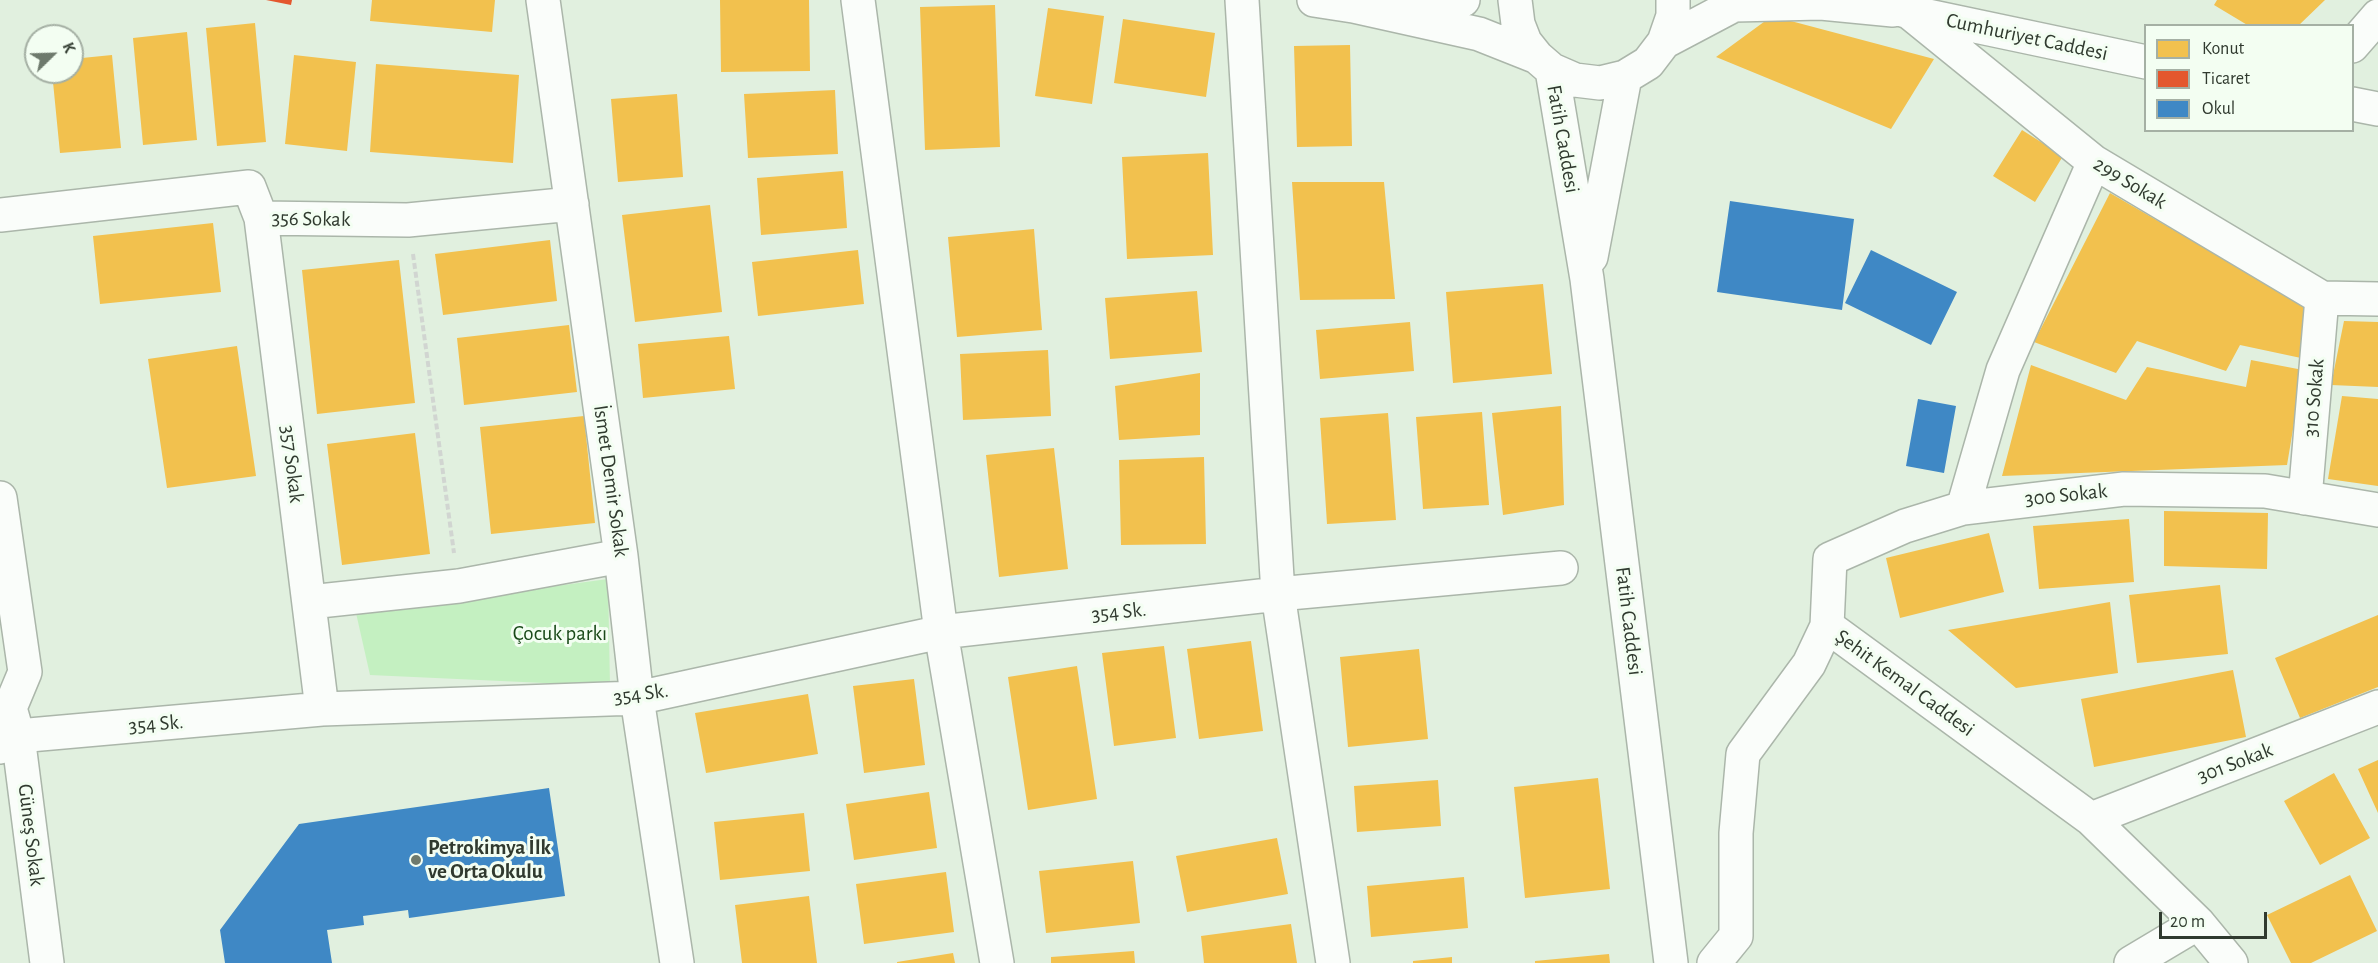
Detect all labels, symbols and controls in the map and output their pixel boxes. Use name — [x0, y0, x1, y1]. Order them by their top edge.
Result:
street label: Cumhuriyet Caddesi — [1944, 8, 2110, 66]
north arrow — [24, 24, 84, 84]
legend — [2144, 24, 2354, 132]
text: K — [60, 40, 78, 55]
text: Konut — [2202, 40, 2244, 58]
text: Ticaret — [2202, 70, 2250, 88]
street label: Fatih Caddesi — [1541, 83, 1585, 195]
text: Okul — [2202, 100, 2235, 118]
street label: 299 Sokak — [2089, 151, 2171, 215]
street label: 356 Sokak — [271, 206, 351, 232]
street label: 310 Sokak — [2298, 358, 2330, 438]
street label: İsmet Demir Sokak — [588, 403, 634, 559]
street label: 357 Sokak — [275, 424, 309, 504]
street label: 300 Sokak — [2024, 478, 2108, 512]
street label: Fatih Caddesi — [1610, 565, 1648, 677]
street label: 354 Sk. — [1090, 597, 1148, 627]
park label: Çocuk parkı — [513, 621, 607, 647]
street label: Şehit Kemal Caddesi — [1830, 624, 1980, 742]
street label: 354 Sk. — [612, 678, 670, 710]
street label: 354 Sk. — [127, 709, 185, 739]
street label: 301 Sokak — [2194, 737, 2276, 789]
street label: Güneş Sokak — [12, 783, 50, 887]
place label: Petrokimya İlk ve Orta Okulu — [428, 835, 551, 885]
marker: Petrokimya İlk ve Orta Okulu — [409, 853, 423, 867]
scale bar — [2162, 900, 2270, 938]
text: 20 m — [2170, 913, 2205, 931]

